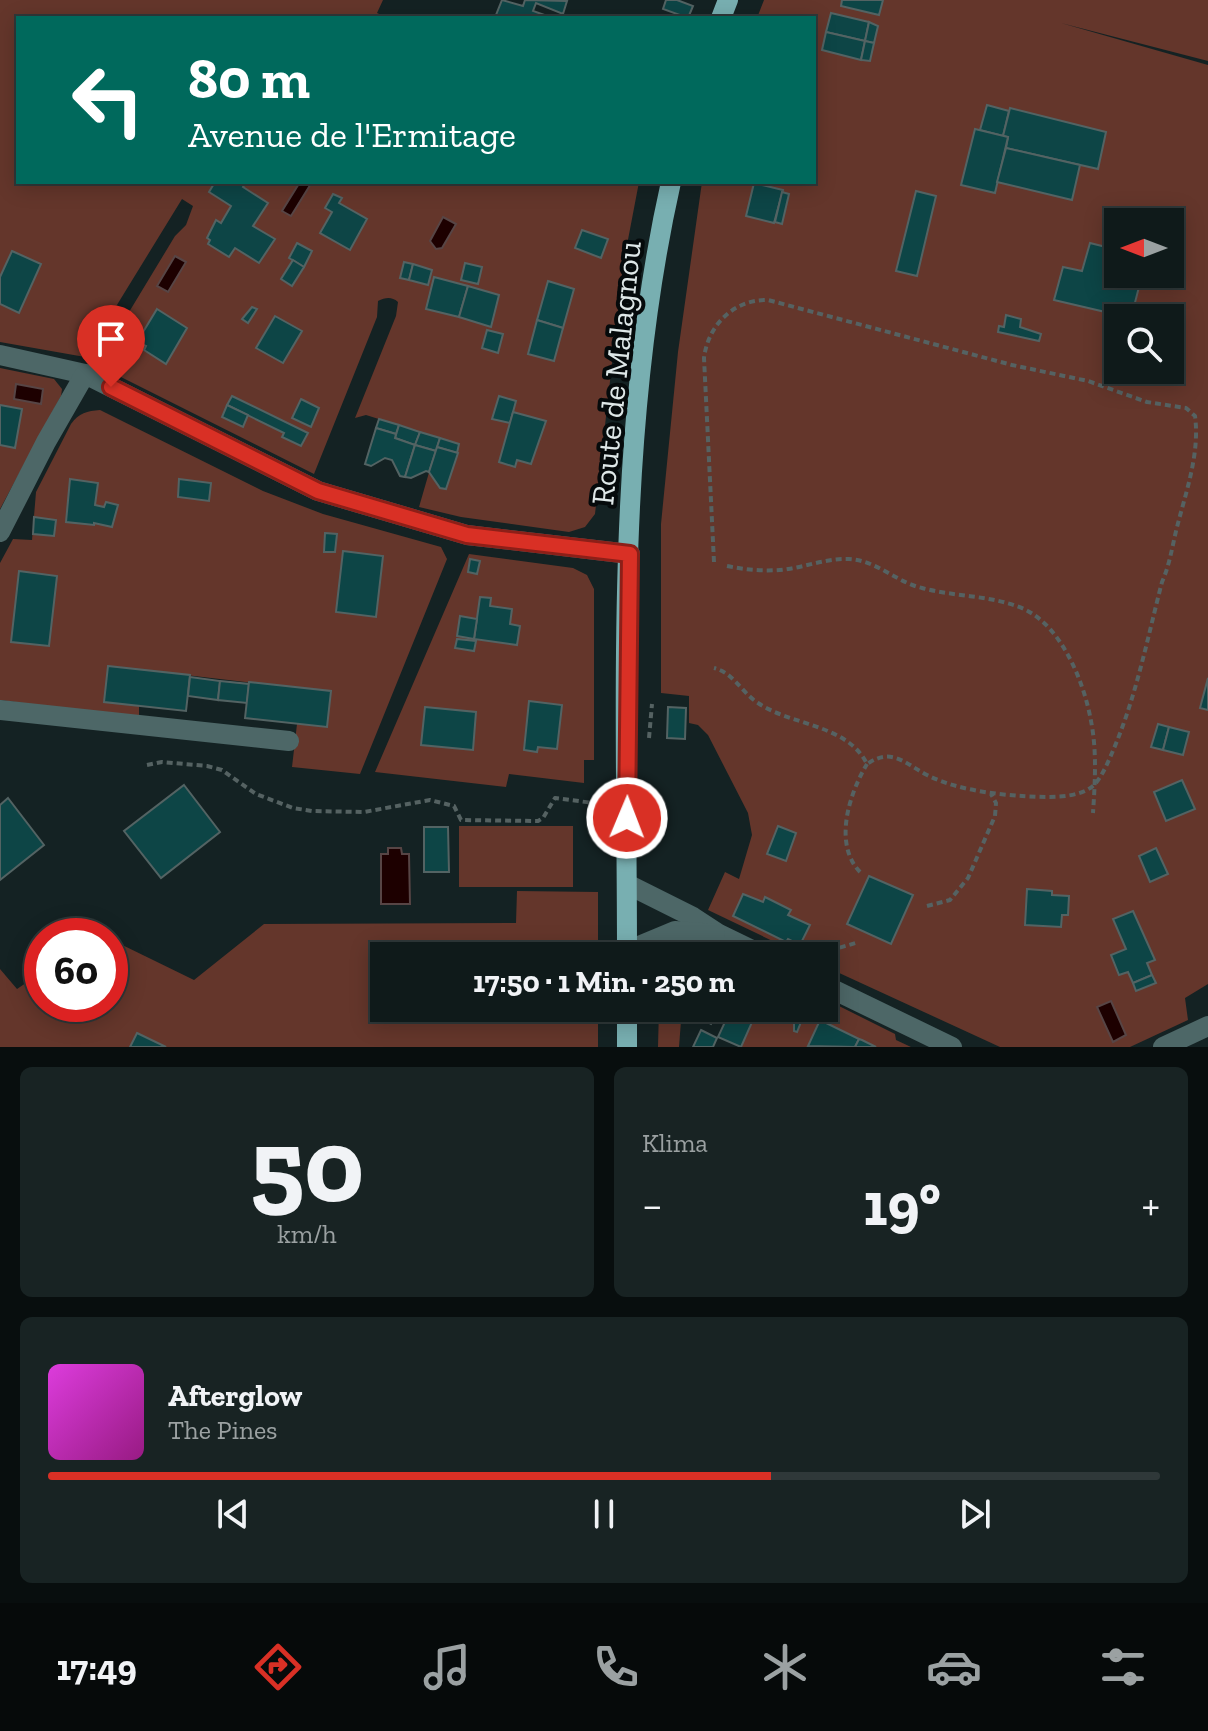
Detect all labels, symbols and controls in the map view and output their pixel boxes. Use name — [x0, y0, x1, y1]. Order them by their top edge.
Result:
text: 80 m — [188, 45, 310, 112]
icon: left — [56, 48, 160, 152]
text: Avenue de l'Ermitage — [188, 113, 516, 156]
north arrow — [1104, 208, 1184, 288]
map controls — [1104, 208, 1184, 384]
street label: Route de Malagnou — [583, 239, 649, 507]
button: search — [1104, 304, 1184, 384]
pin — [77, 305, 145, 387]
icon: arrive — [89, 317, 133, 361]
position arrow — [585, 776, 669, 860]
speed limit sign: 60 — [24, 918, 128, 1022]
text: 17:50 · 1 Min. · 250 m — [473, 964, 735, 1000]
text: 50 — [250, 1103, 364, 1228]
text: Klima — [642, 1127, 708, 1159]
text: 19° — [863, 1168, 941, 1240]
text: − — [642, 1178, 663, 1231]
text: + — [1141, 1178, 1160, 1231]
text: km/h — [277, 1218, 337, 1250]
text: Afterglow — [168, 1378, 302, 1414]
text: The Pines — [168, 1414, 278, 1446]
icon: previous — [211, 1492, 255, 1536]
icon: pause — [582, 1492, 626, 1536]
icon: next — [953, 1492, 997, 1536]
icon: directions — [250, 1639, 306, 1695]
icon: music — [419, 1639, 475, 1695]
icon: phone — [588, 1639, 644, 1695]
icon: climate — [757, 1639, 813, 1695]
icon: car — [926, 1639, 982, 1695]
icon: filters — [1095, 1639, 1151, 1695]
text: 17:49 — [57, 1646, 137, 1689]

